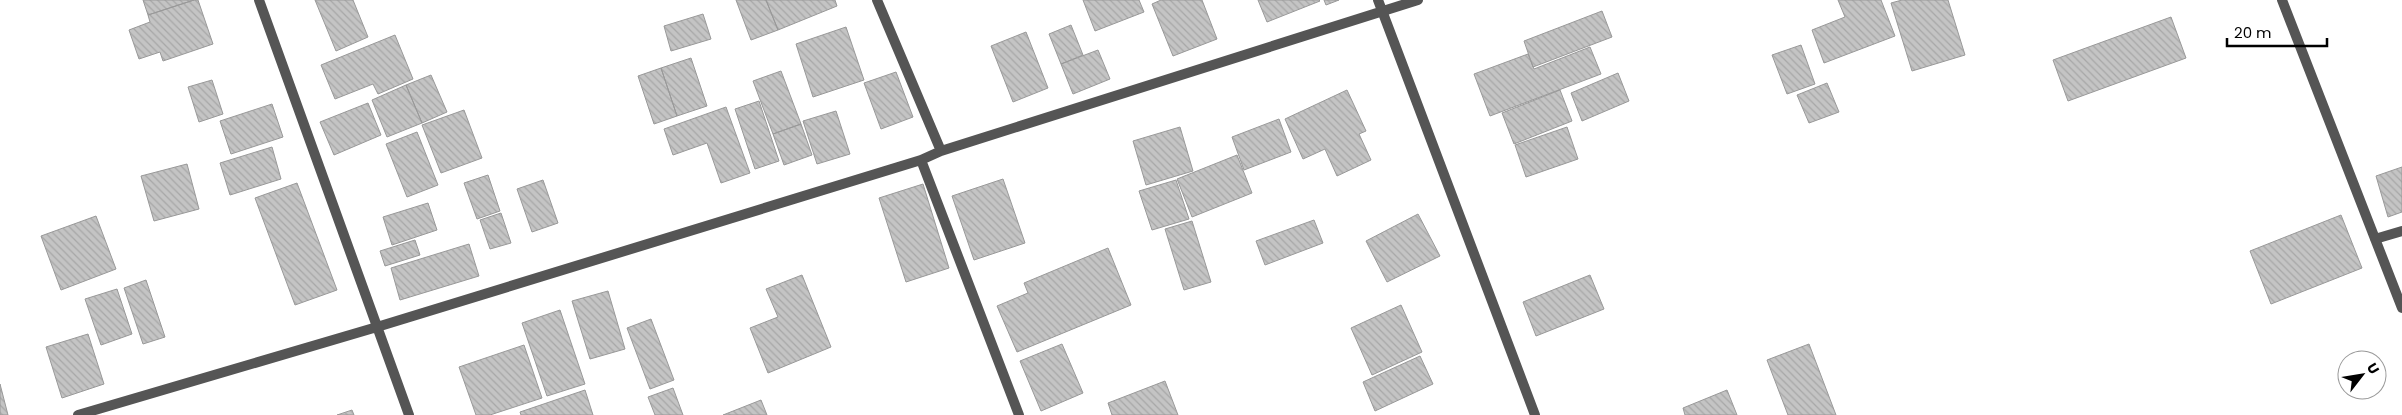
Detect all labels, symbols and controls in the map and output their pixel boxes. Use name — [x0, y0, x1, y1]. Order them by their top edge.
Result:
scale bar — [2227, 15, 2327, 47]
text: 20 m — [2234, 22, 2272, 43]
north arrow — [2337, 350, 2387, 400]
text: U — [2362, 359, 2384, 378]

